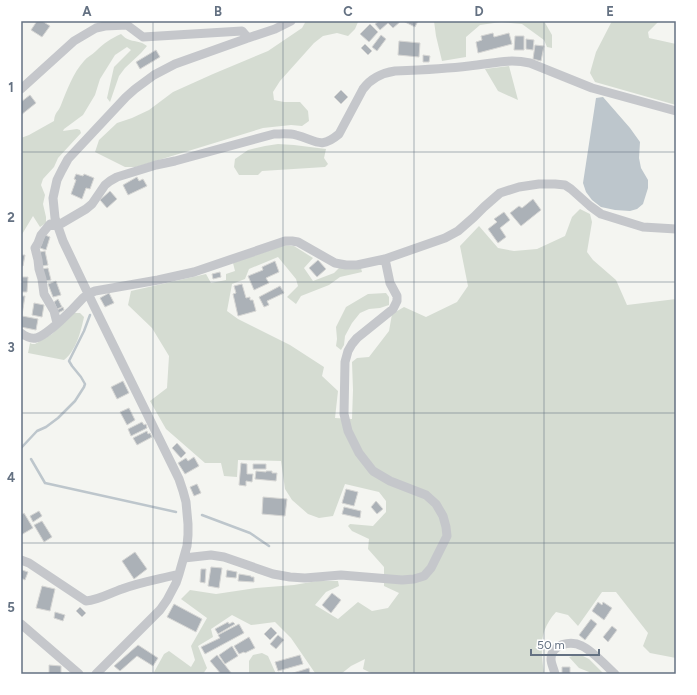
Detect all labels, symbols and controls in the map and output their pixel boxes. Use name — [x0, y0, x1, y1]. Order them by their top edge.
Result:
text: A — [82, 4, 92, 19]
text: B — [214, 4, 222, 19]
text: C — [343, 4, 353, 19]
text: D — [474, 4, 484, 19]
text: E — [606, 4, 614, 19]
text: 1 — [8, 80, 14, 95]
text: 2 — [7, 210, 15, 225]
text: 3 — [7, 340, 15, 355]
text: 4 — [7, 470, 15, 485]
text: 5 — [7, 600, 15, 615]
scale bar — [531, 631, 599, 657]
text: 50 m — [537, 638, 565, 652]

